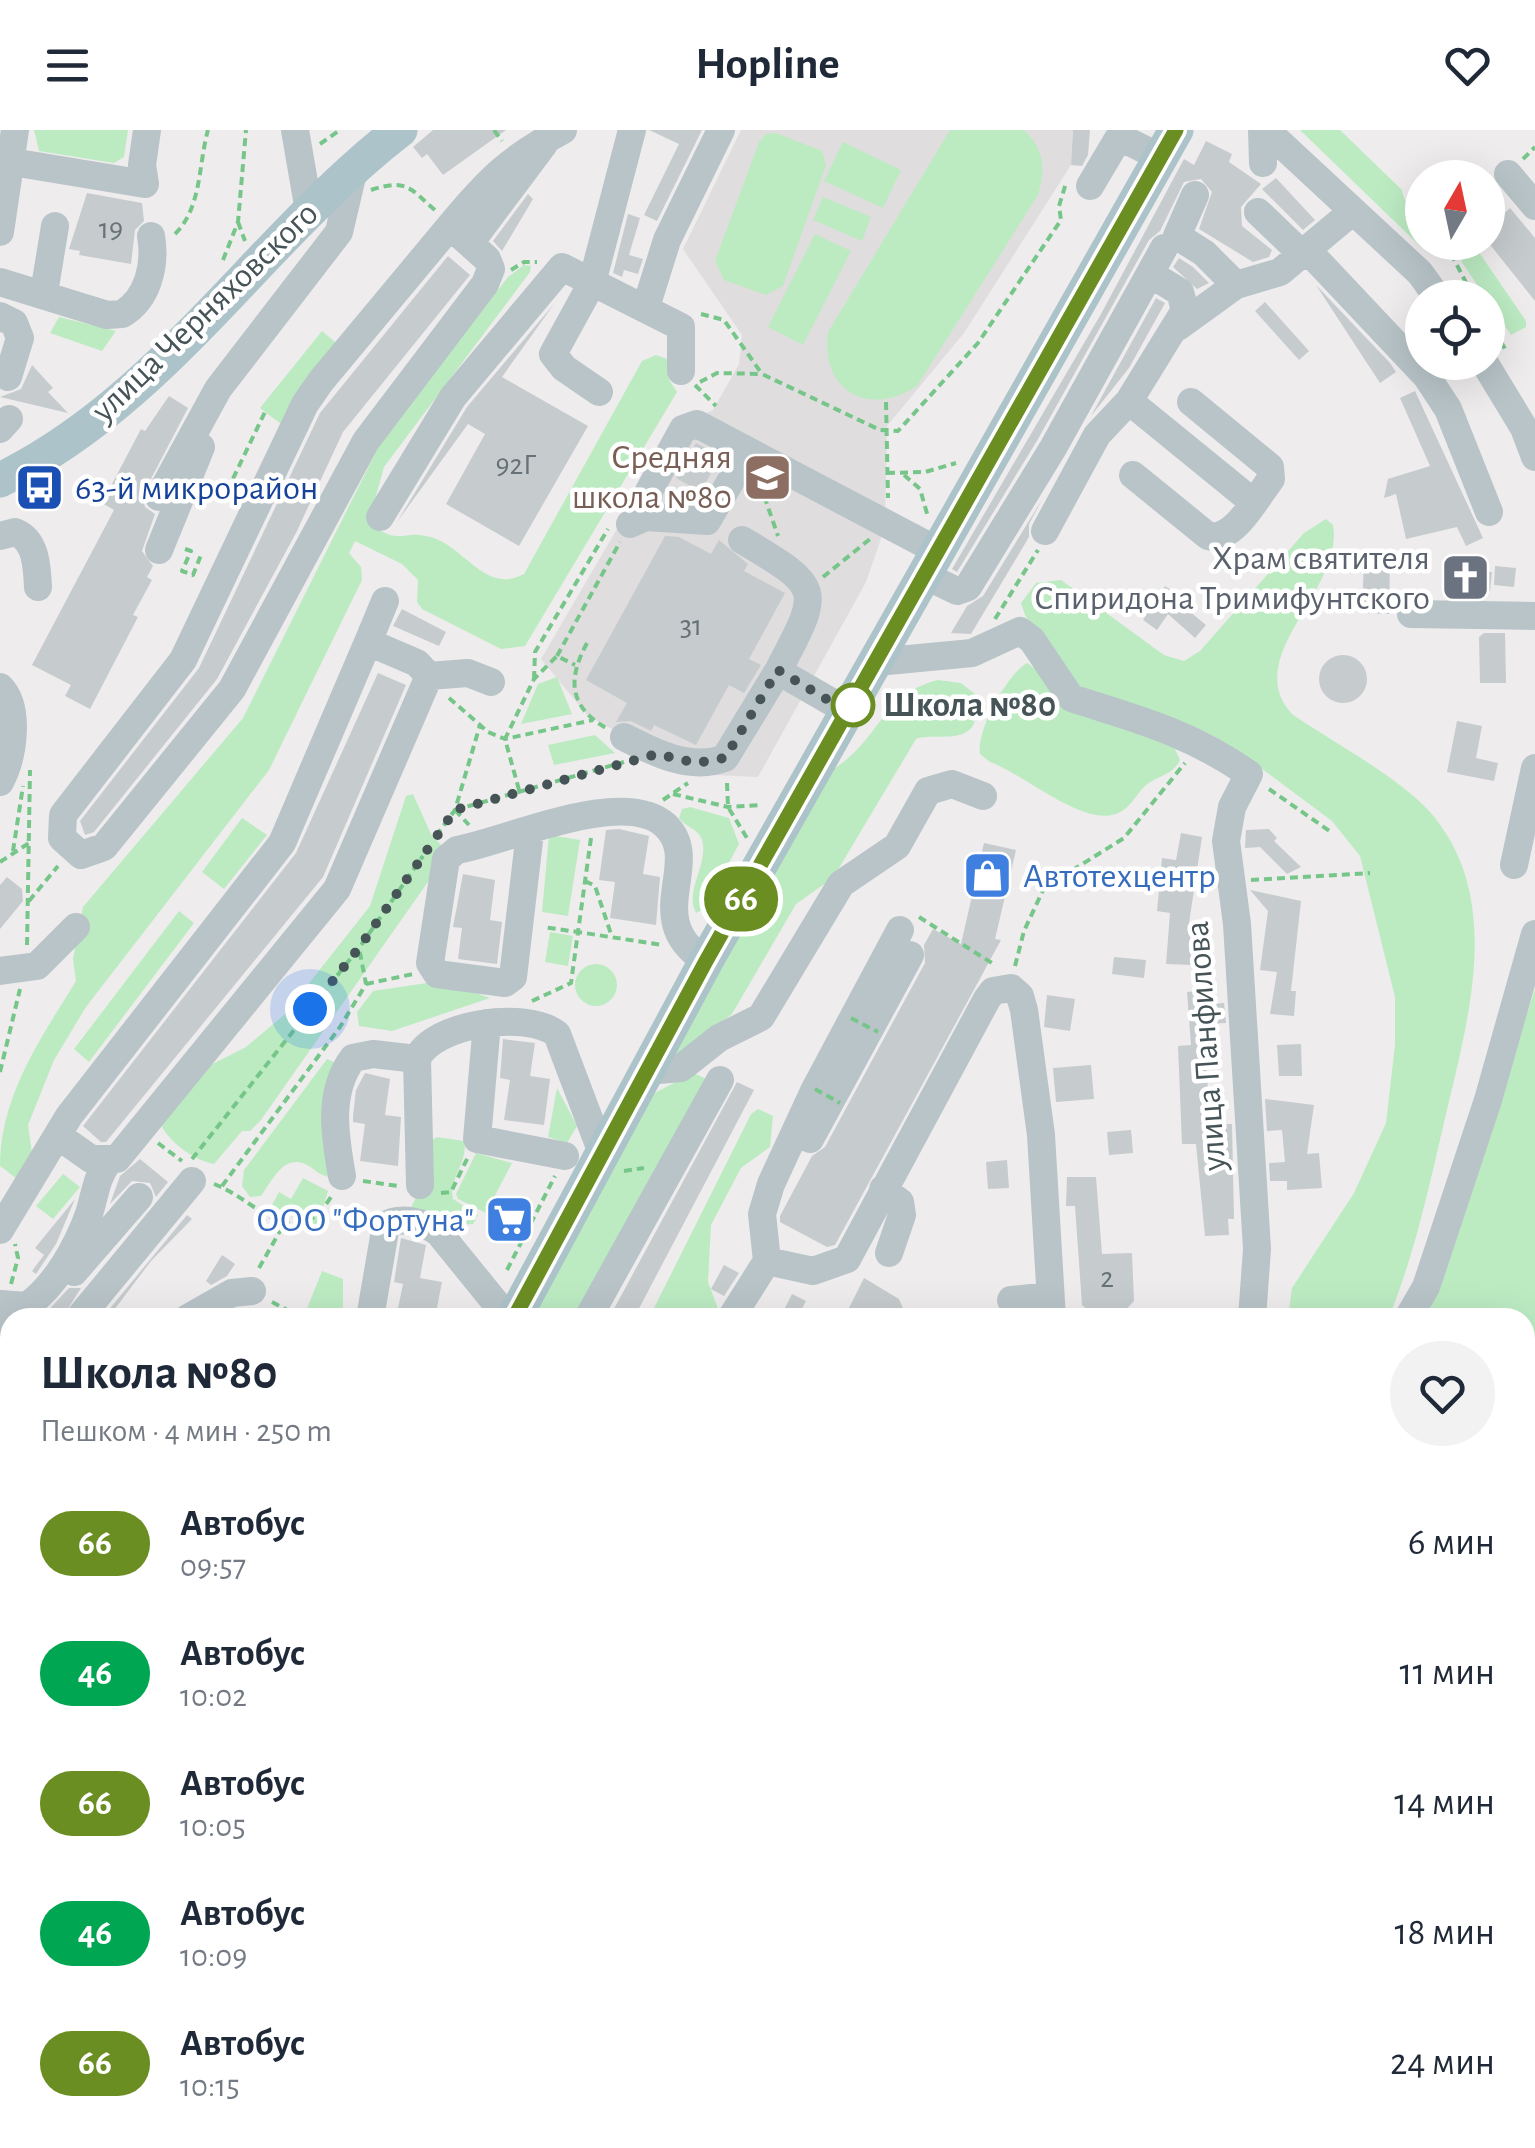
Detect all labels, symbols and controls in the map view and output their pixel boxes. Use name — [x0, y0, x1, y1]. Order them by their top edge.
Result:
icon: menu — [40, 38, 95, 93]
icon: heart — [1440, 38, 1495, 93]
text: Hopline — [695, 42, 840, 87]
north arrow — [1405, 160, 1505, 260]
map controls — [1405, 160, 1505, 380]
street label: улица Черняховского — [85, 195, 325, 429]
house number: 19 — [99, 214, 123, 244]
button: locate — [1405, 280, 1505, 380]
place label: Средняя школа №80 — [572, 440, 732, 515]
house number: 92Г — [495, 450, 537, 480]
school or university icon: Средняя школа №80 — [741, 451, 793, 503]
bus stop icon: 63-й микрорайон — [14, 462, 66, 514]
place label: 63-й микрорайон — [75, 471, 318, 506]
place label: Храм святителя Спиридона Тримифунтского — [1034, 541, 1430, 616]
church icon: Храм святителя Спиридона Тримифунтского — [1439, 552, 1491, 604]
house number: 31 — [680, 611, 702, 641]
marker: Школа №80 — [832, 684, 874, 726]
place label: Школа №80 — [883, 688, 1056, 723]
shop icon: Автотехцентр — [962, 850, 1014, 902]
place label: Автотехцентр — [1023, 859, 1216, 894]
line badge: 66 — [696, 866, 786, 932]
text: 66 — [724, 882, 758, 917]
street label: улица Панфилова — [1180, 920, 1232, 1173]
your location — [285, 984, 335, 1034]
supermarket icon: ООО "Фортуна" — [483, 1194, 535, 1246]
place label: ООО "Фортуна" — [256, 1203, 474, 1238]
house number: 2 — [1100, 1263, 1114, 1293]
button: heart — [1390, 1341, 1495, 1446]
text: Школа №80 — [40, 1350, 277, 1398]
text: Пешком · 4 мин · 250 m — [40, 1415, 332, 1447]
text: Автобус — [180, 1505, 305, 1543]
text: 6 мин — [1408, 1524, 1495, 1562]
text: 66 — [78, 1526, 112, 1561]
text: 09:57 — [180, 1550, 246, 1582]
text: Автобус — [180, 1635, 305, 1673]
text: 11 мин — [1399, 1654, 1495, 1692]
text: 46 — [78, 1656, 112, 1691]
text: 10:02 — [180, 1680, 247, 1712]
text: Автобус — [180, 1765, 305, 1803]
text: 14 мин — [1394, 1784, 1495, 1822]
text: 66 — [78, 1786, 112, 1821]
text: 10:05 — [180, 1810, 246, 1842]
text: Автобус — [180, 1895, 305, 1933]
text: 18 мин — [1395, 1914, 1495, 1952]
text: 46 — [78, 1916, 112, 1951]
text: 10:09 — [180, 1940, 247, 1972]
text: Автобус — [180, 2025, 305, 2063]
text: 24 мин — [1390, 2044, 1495, 2082]
text: 66 — [78, 2046, 112, 2081]
text: 10:15 — [180, 2070, 240, 2102]

